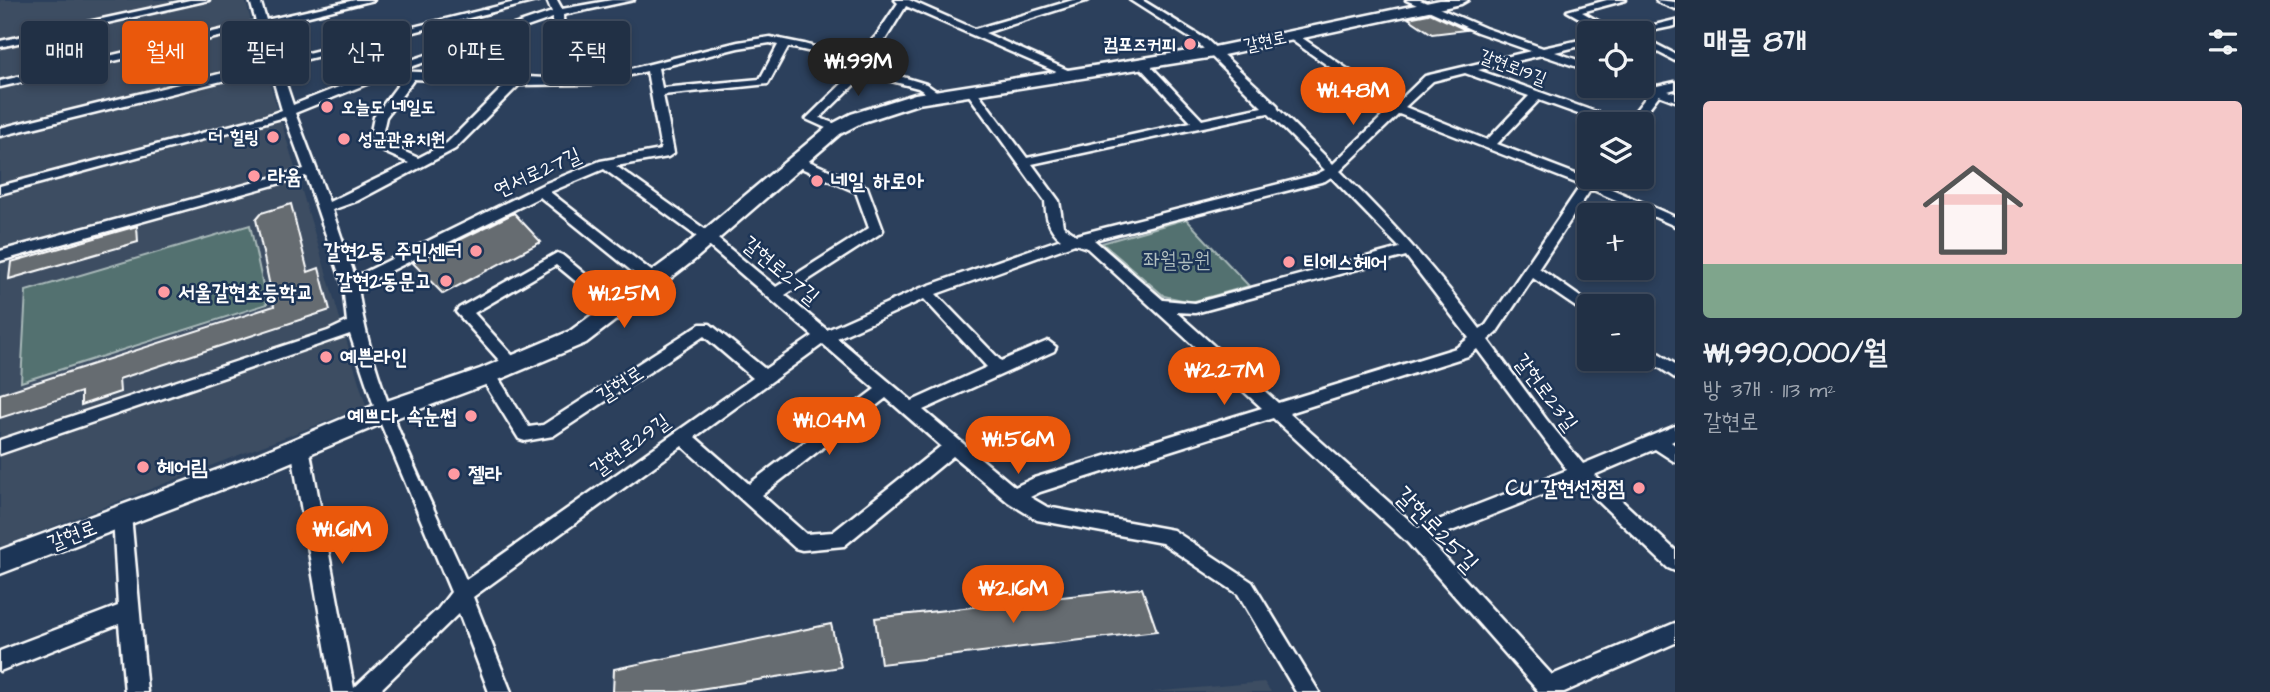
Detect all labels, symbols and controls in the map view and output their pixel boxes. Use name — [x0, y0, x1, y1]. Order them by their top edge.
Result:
chip: 매매 — [21, 21, 108, 84]
chip: 월세 — [122, 21, 208, 84]
chip: 필터 — [222, 21, 309, 84]
chip: 신규 — [323, 21, 410, 84]
chip: 아파트 — [424, 21, 529, 84]
chip: 주택 — [543, 21, 630, 84]
map controls — [1577, 21, 1654, 371]
button: locate — [1577, 21, 1654, 98]
text: 매물 8개 — [1703, 21, 1807, 63]
icon: filters — [2204, 23, 2242, 61]
street label: 갈현로 — [1241, 25, 1289, 58]
place label: 컴포즈커피 — [1104, 32, 1176, 57]
marker: 컴포즈커피 — [1182, 36, 1198, 52]
pin: ₩1.99M — [801, 38, 915, 98]
street label: 갈현로19길 — [1475, 43, 1551, 92]
text: ₩1.99M — [824, 45, 892, 77]
pin: ₩1.48M — [1296, 68, 1410, 127]
text: ₩1.48M — [1317, 74, 1389, 106]
place label: 오늘도 네일도 — [341, 95, 435, 120]
marker: 오늘도 네일도 — [319, 99, 335, 115]
button: layers — [1577, 112, 1654, 189]
place label: 더 힐링 — [208, 125, 259, 150]
place label: 성균관유치원 — [358, 127, 445, 152]
marker: 더 힐링 — [265, 129, 281, 145]
marker: 성균관유치원 — [336, 131, 352, 147]
street label: 연서로27길 — [489, 140, 585, 205]
icon: home — [1910, 147, 2036, 273]
place label: 라윰 — [268, 162, 302, 191]
place label: 네일 하로아 — [831, 167, 924, 196]
marker: 라윰 — [246, 168, 262, 184]
marker: 네일 하로아 — [809, 173, 825, 189]
button: + — [1577, 203, 1654, 280]
street label: 갈현로27길 — [736, 230, 826, 311]
place label: 갈현2동 주민센터 — [323, 237, 462, 266]
marker: 갈현2동 주민센터 — [468, 243, 484, 259]
park label: 좌월공원 — [1143, 246, 1211, 275]
place label: 티에스헤어 — [1303, 248, 1388, 277]
marker: 티에스헤어 — [1281, 254, 1297, 270]
place label: 갈현2동문고 — [335, 267, 432, 296]
pin: ₩1.25M — [567, 270, 681, 330]
marker: 갈현2동문고 — [438, 273, 454, 289]
text: ₩1.25M — [588, 277, 660, 309]
place label: 서울갈현초등학교 — [178, 278, 313, 307]
marker: 서울갈현초등학교 — [156, 284, 172, 300]
button: − — [1577, 294, 1654, 371]
text: ₩1,990,000/월 — [1703, 332, 1887, 374]
place label: 예쁜라인 — [340, 343, 408, 372]
pin: ₩2.27M — [1167, 348, 1281, 407]
street label: 갈현로23길 — [1507, 348, 1584, 437]
marker: 예쁜라인 — [318, 349, 334, 365]
text: ₩2.27M — [1184, 354, 1264, 386]
street label: 갈현로 — [591, 358, 649, 410]
text: 방 3개 · 113 m² — [1703, 374, 1836, 406]
pin: ₩1.04M — [772, 398, 886, 457]
place label: 예쁘다 속눈썹 — [347, 402, 457, 431]
text: ₩1.04M — [793, 404, 865, 436]
text: 갈현로 — [1703, 406, 1759, 438]
street label: 갈현로29길 — [585, 407, 676, 484]
marker: 예쁘다 속눈썹 — [463, 408, 479, 424]
pin: ₩1.56M — [961, 416, 1075, 476]
text: ₩1.56M — [981, 423, 1055, 455]
place label: 헤어림 — [156, 453, 208, 482]
marker: 헤어림 — [135, 459, 151, 475]
place label: 젤라 — [468, 460, 502, 489]
marker: 젤라 — [446, 466, 462, 482]
place label: CU 갈현선정점 — [1505, 474, 1625, 503]
street label: 갈현로25길 — [1387, 479, 1486, 580]
marker: CU 갈현선정점 — [1631, 480, 1647, 496]
pin: ₩1.61M — [285, 506, 399, 566]
street label: 갈현로 — [43, 513, 101, 558]
text: ₩1.61M — [312, 513, 372, 545]
pin: ₩2.16M — [956, 566, 1070, 625]
text: ₩2.16M — [978, 572, 1048, 604]

